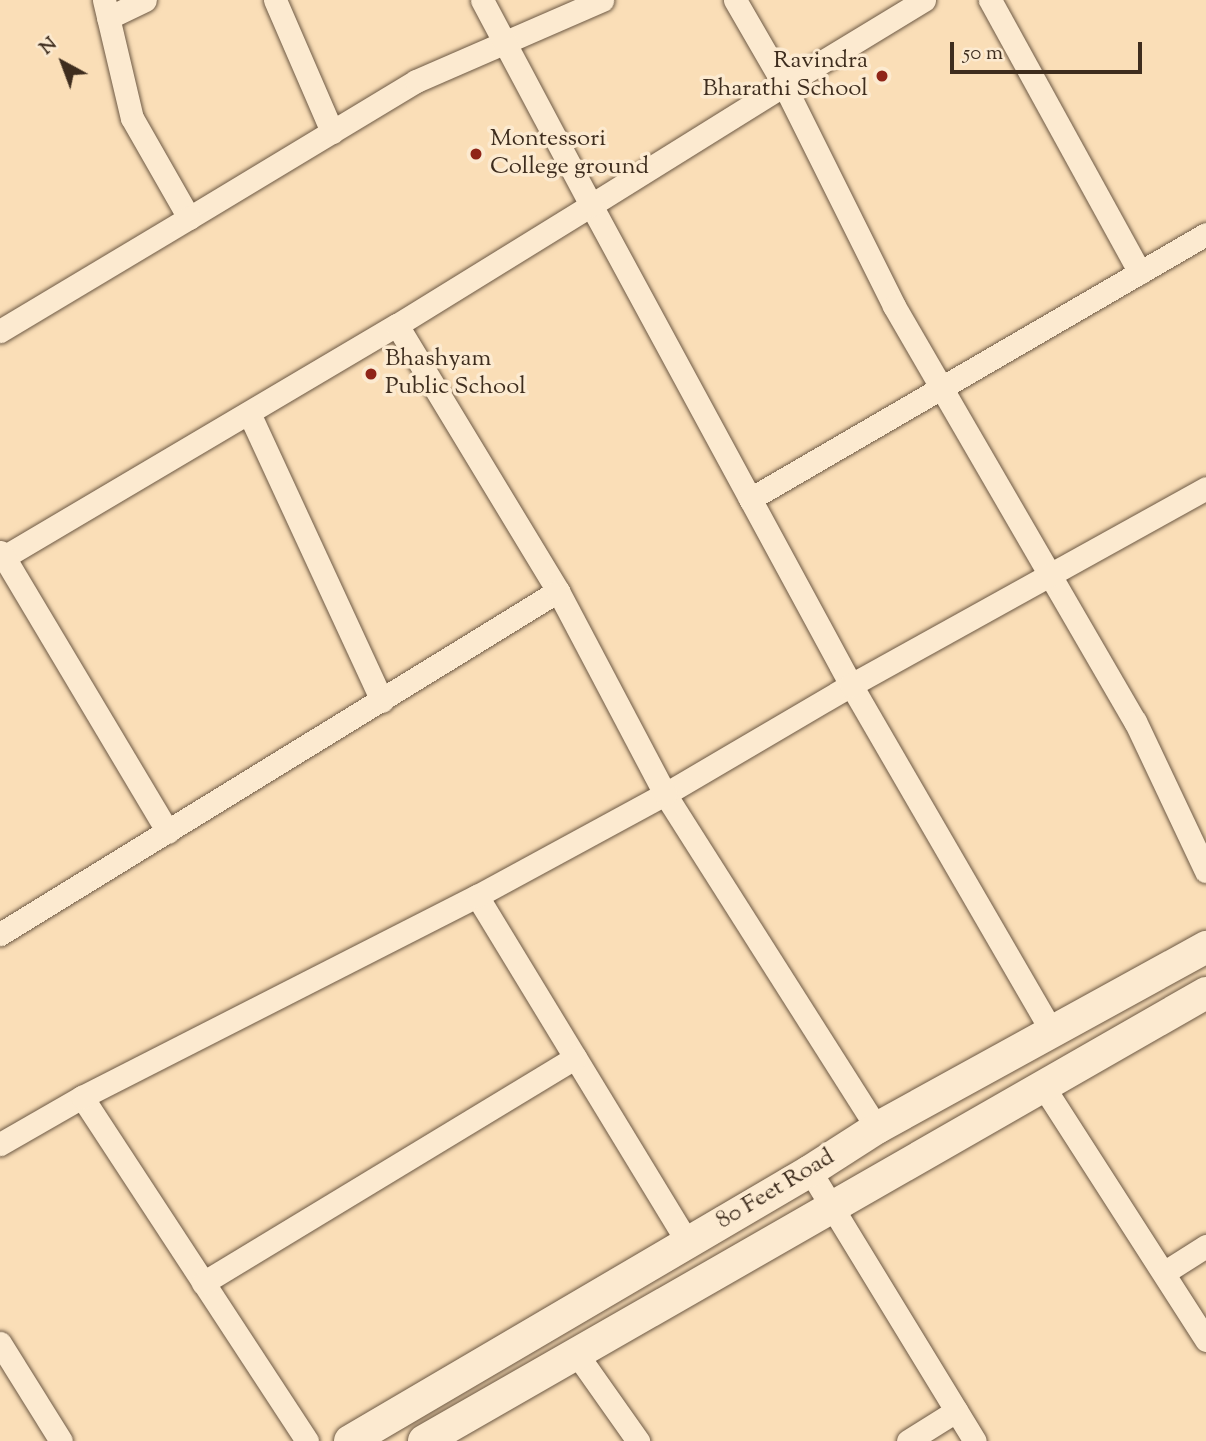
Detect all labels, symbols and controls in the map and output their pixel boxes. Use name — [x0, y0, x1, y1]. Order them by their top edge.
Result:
north arrow — [28, 28, 98, 98]
scale bar — [954, 28, 1146, 72]
text: N — [34, 32, 63, 62]
text: 50 m — [963, 39, 1003, 69]
place label: Ravindra Bharathi School — [702, 48, 868, 104]
marker: Ravindra Bharathi School — [874, 68, 890, 84]
place label: Montessori College ground — [490, 126, 649, 182]
marker: Montessori College ground — [468, 146, 484, 162]
place label: Bhashyam Public School — [385, 346, 526, 402]
marker: Bhashyam Public School — [363, 366, 379, 382]
street label: 80 Feet Road — [712, 1144, 840, 1236]

